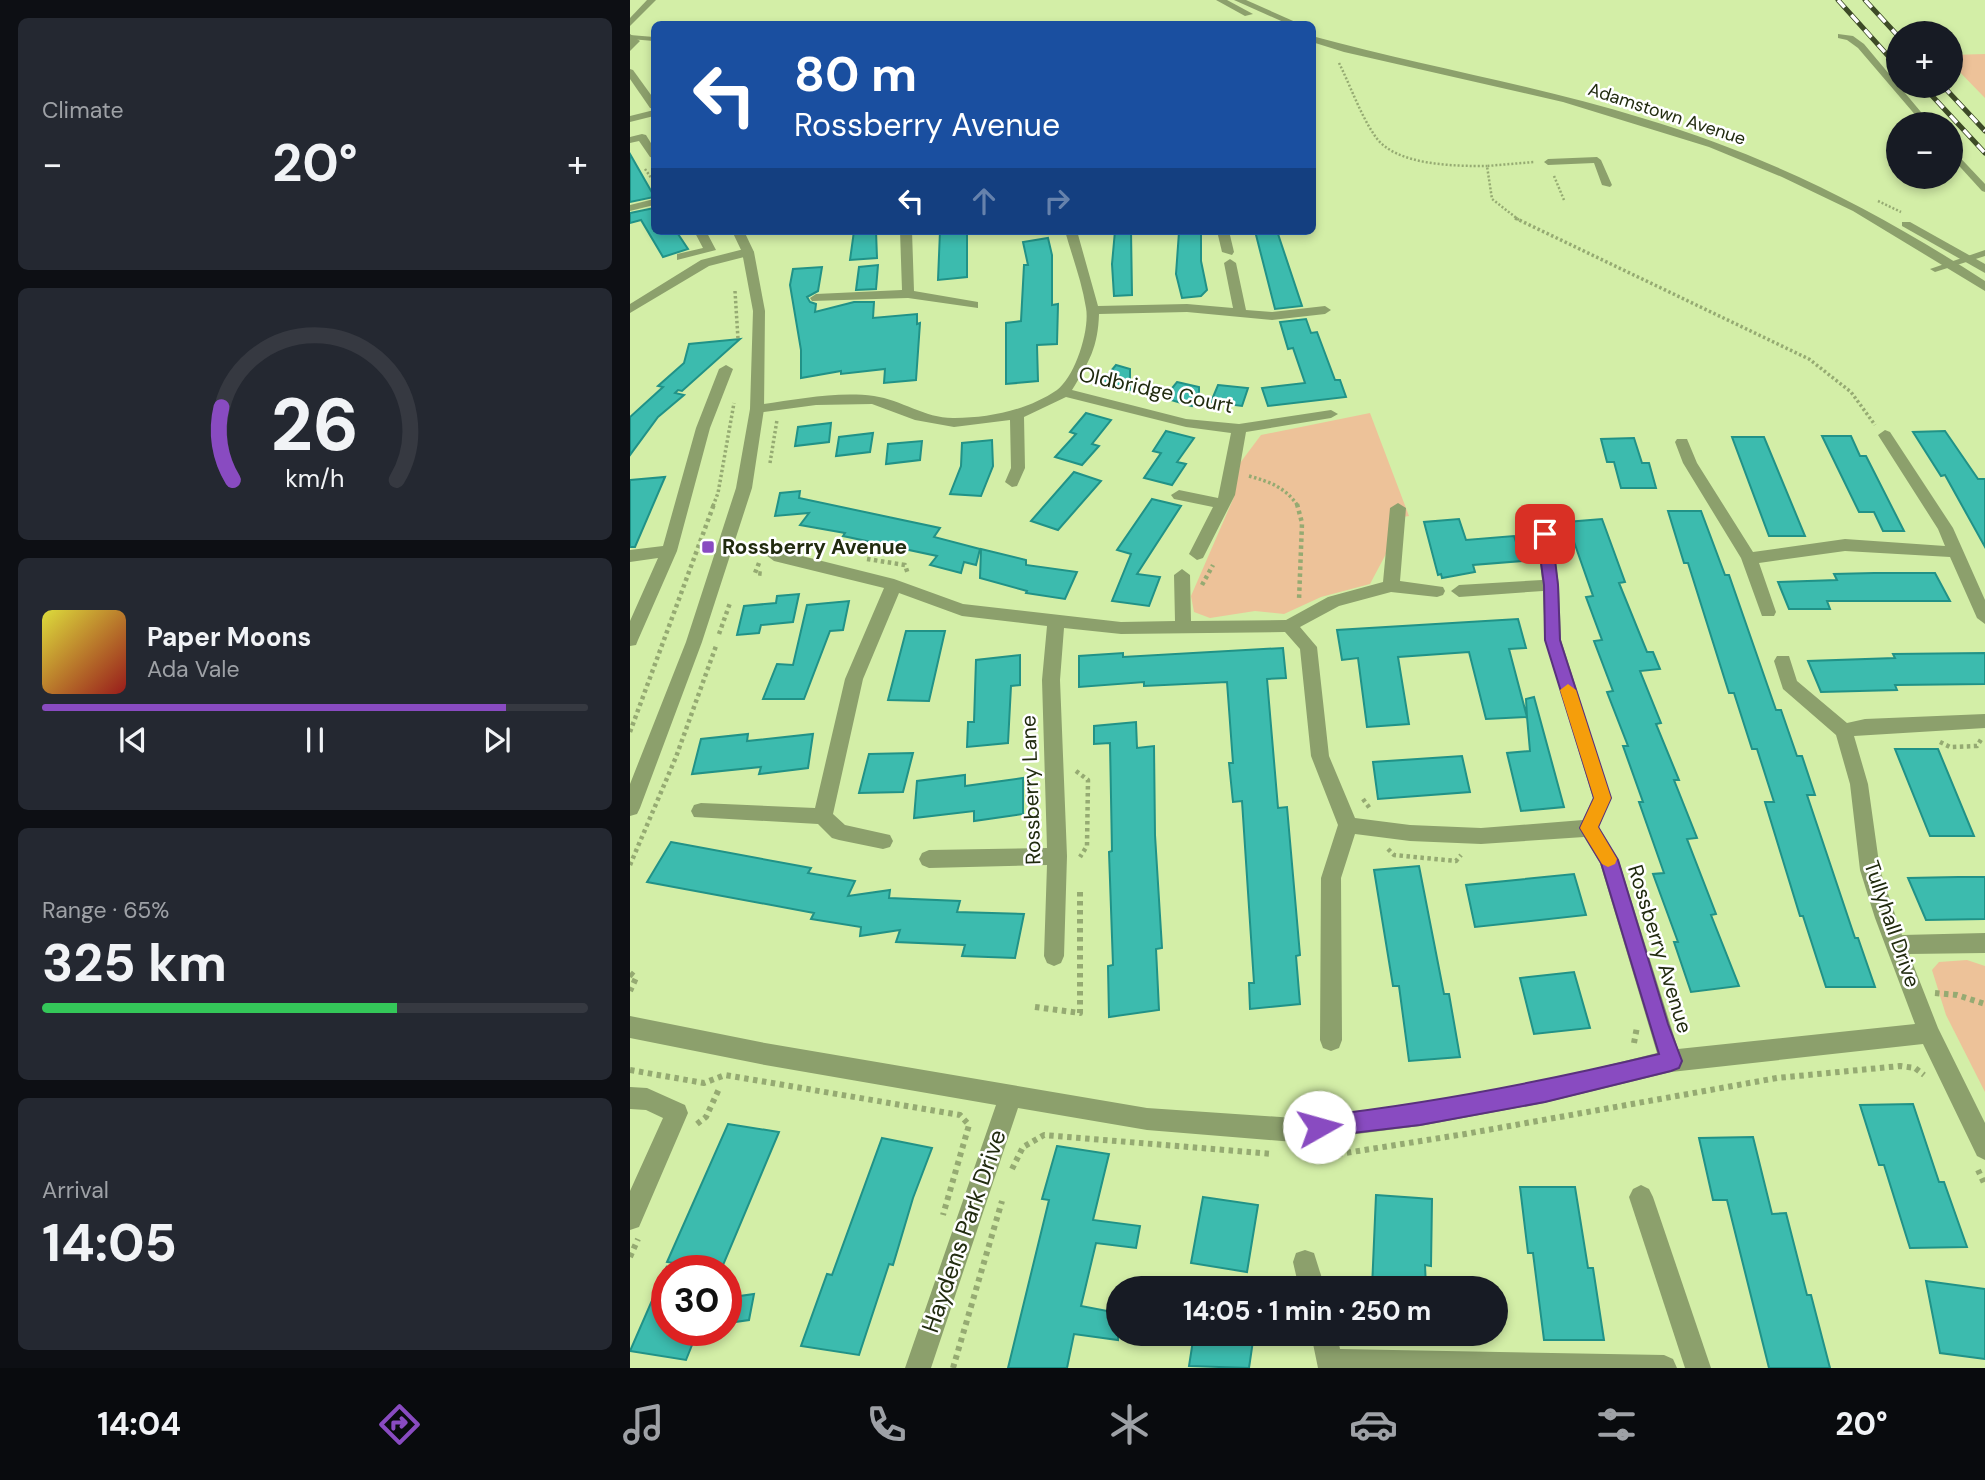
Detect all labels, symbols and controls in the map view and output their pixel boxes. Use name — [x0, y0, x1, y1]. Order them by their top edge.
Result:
map controls — [1886, 21, 1963, 189]
button: + — [1886, 21, 1963, 98]
text: 80 m — [794, 42, 917, 106]
icon: left — [679, 49, 770, 140]
street label: Adamstown Avenue — [1585, 77, 1749, 151]
text: Climate — [42, 95, 124, 125]
text: Rossberry Avenue — [794, 104, 1060, 146]
button: − — [1886, 112, 1963, 189]
text: 20° — [272, 129, 358, 197]
text: − — [42, 139, 63, 189]
text: + — [567, 139, 588, 189]
icon: left — [892, 182, 930, 220]
icon: ahead — [965, 182, 1003, 220]
icon: right — [1038, 182, 1076, 220]
street label: Oldbridge Court — [1076, 360, 1236, 420]
text: 26 — [271, 378, 359, 473]
text: km/h — [285, 462, 345, 495]
pin — [1515, 504, 1575, 564]
icon: arrive — [1526, 515, 1564, 553]
place label: Rossberry Avenue — [722, 533, 907, 561]
marker: Rossberry Avenue — [700, 539, 716, 555]
text: Paper Moons — [147, 620, 311, 654]
text: Ada Vale — [147, 654, 240, 684]
street label: Rossberry Lane — [1014, 715, 1048, 865]
icon: previous — [114, 721, 152, 759]
icon: pause — [296, 721, 334, 759]
icon: next — [478, 721, 516, 759]
street label: Tullyhall Drive — [1857, 857, 1927, 991]
street label: Rossberry Avenue — [1621, 861, 1699, 1037]
text: Range · 65% — [42, 895, 169, 925]
text: 325 km — [42, 929, 227, 997]
position arrow — [1282, 1090, 1356, 1164]
street label: Haydens Park Drive — [914, 1125, 1013, 1336]
text: Arrival — [42, 1175, 109, 1205]
text: 14:05 — [42, 1209, 177, 1277]
speed limit sign: 30 — [651, 1255, 742, 1346]
text: 14:05 · 1 min · 250 m — [1183, 1294, 1431, 1328]
icon: directions — [375, 1400, 424, 1449]
icon: music — [619, 1400, 668, 1449]
icon: phone — [862, 1400, 911, 1449]
icon: climate — [1105, 1400, 1154, 1449]
icon: car — [1349, 1400, 1398, 1449]
icon: filters — [1592, 1400, 1641, 1449]
text: 14:04 — [97, 1403, 181, 1445]
text: 20° — [1835, 1403, 1888, 1445]

